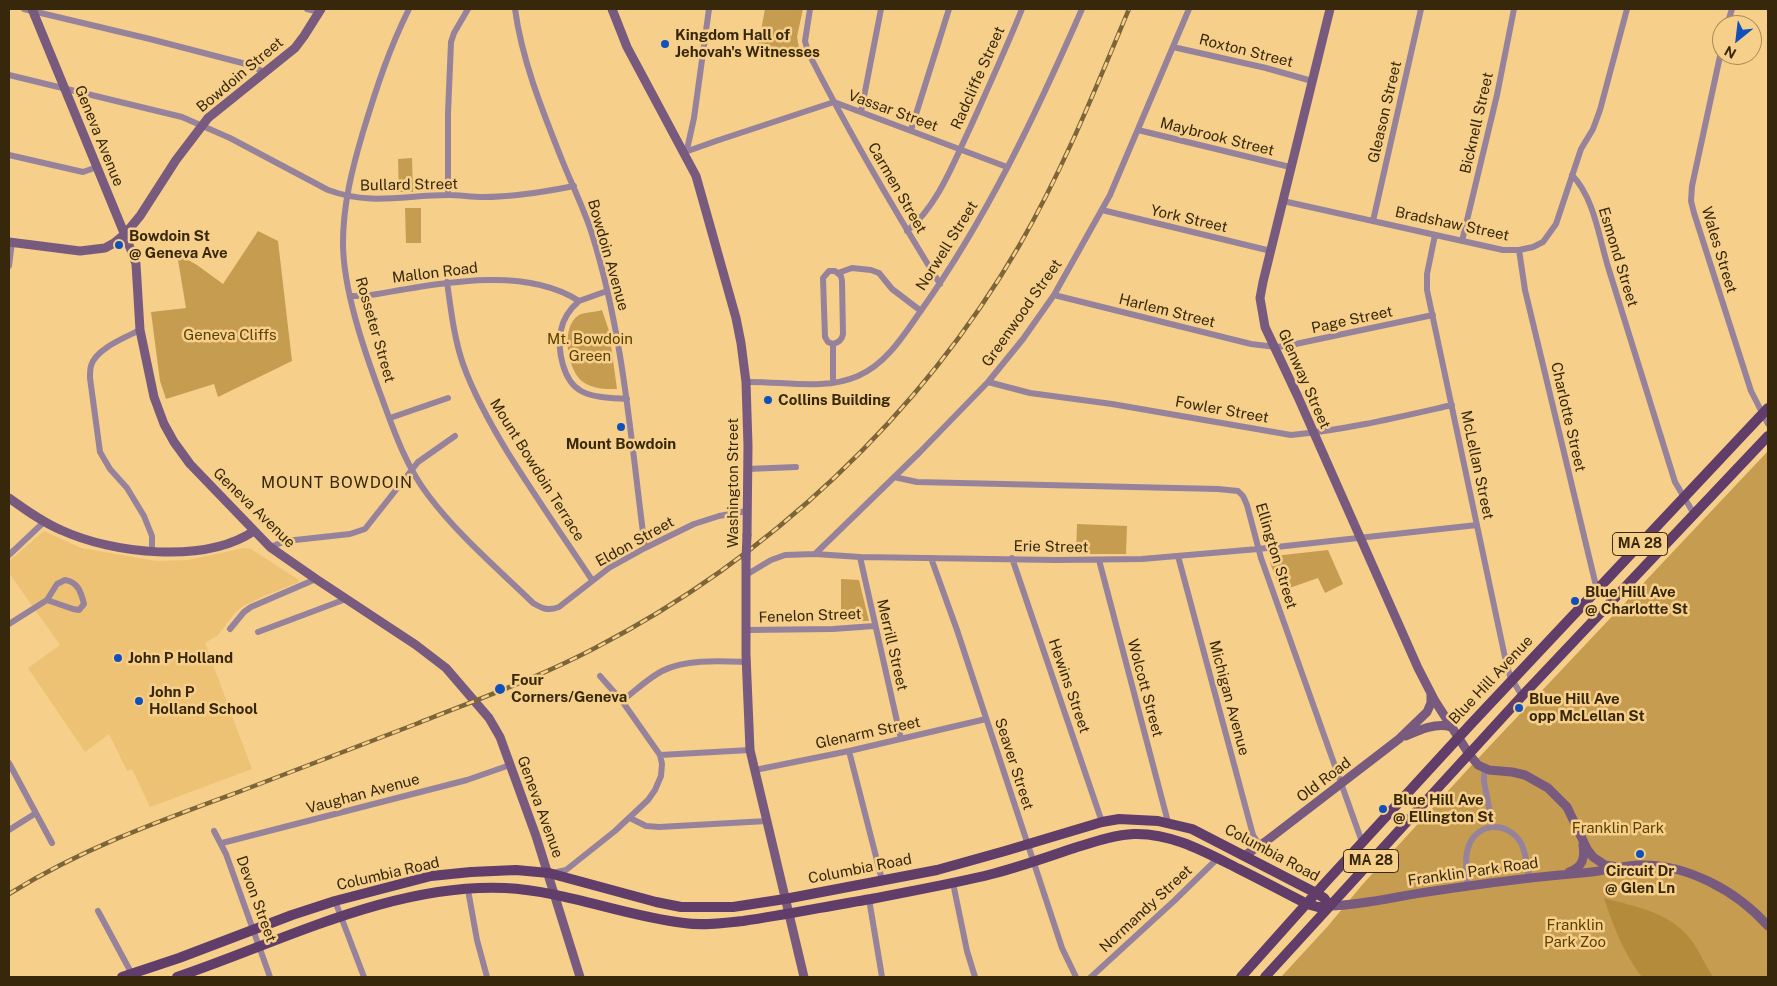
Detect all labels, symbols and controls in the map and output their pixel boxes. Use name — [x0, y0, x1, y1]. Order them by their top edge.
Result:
north arrow — [1712, 15, 1762, 65]
street label: Radcliffe Street — [947, 24, 1009, 132]
place label: Kingdom Hall of Jehovah's Witnesses — [675, 26, 820, 61]
street label: Roxton Street — [1197, 31, 1295, 71]
street label: Bowdoin Street — [193, 34, 287, 116]
marker: Kingdom Hall of Jehovah's Witnesses — [659, 38, 671, 50]
text: N — [1722, 43, 1739, 62]
street label: Gleason Street — [1365, 59, 1405, 165]
street label: Bicknell Street — [1457, 70, 1497, 176]
street label: Geneva Avenue — [71, 83, 127, 189]
street label: Vassar Street — [846, 86, 940, 136]
street label: Maybrook Street — [1158, 114, 1276, 160]
street label: Carmen Street — [864, 139, 930, 237]
street label: Bullard Street — [360, 175, 458, 195]
street label: Bowdoin Avenue — [583, 197, 633, 313]
street label: Norwell Street — [912, 198, 982, 294]
street label: York Street — [1149, 201, 1229, 237]
street label: Bradshaw Street — [1393, 203, 1511, 245]
street label: Esmond Street — [1594, 205, 1642, 309]
street label: Wales Street — [1697, 205, 1741, 295]
place label: Bowdoin St @ Geneva Ave — [129, 227, 228, 262]
marker: Bowdoin St @ Geneva Ave — [113, 239, 125, 251]
street label: Greenwood Street — [978, 256, 1066, 370]
street label: Mallon Road — [391, 259, 479, 287]
street label: Rosseter Street — [351, 275, 399, 385]
street label: Harlem Street — [1117, 290, 1217, 332]
street label: Page Street — [1310, 303, 1394, 337]
park label: Geneva Cliffs — [183, 326, 277, 344]
street label: Glenway Street — [1274, 326, 1334, 432]
park label: Mt. Bowdoin Green — [547, 330, 633, 365]
street label: Charlotte Street — [1547, 360, 1589, 474]
place label: Collins Building — [778, 391, 890, 409]
street label: Fowler Street — [1174, 393, 1270, 427]
marker: Collins Building — [762, 394, 774, 406]
street label: Mount Bowdoin Terrace — [486, 395, 588, 545]
street label: McLellan Street — [1457, 409, 1497, 521]
street label: Washington Street — [724, 418, 742, 548]
marker: Mount Bowdoin — [615, 421, 627, 433]
place label: Mount Bowdoin — [566, 435, 676, 453]
street label: Geneva Avenue — [209, 464, 299, 552]
district label: MOUNT BOWDOIN — [259, 473, 415, 493]
street label: Ellington Street — [1251, 501, 1301, 611]
street label: Eldon Street — [593, 513, 677, 571]
road number: MA 28 — [1612, 532, 1668, 556]
street label: Erie Street — [1014, 537, 1088, 557]
place label: Blue Hill Ave @ Charlotte St — [1585, 583, 1688, 618]
marker: Blue Hill Ave @ Charlotte St — [1569, 595, 1581, 607]
street label: Merrill Street — [873, 597, 911, 693]
street label: Fenelon Street — [758, 605, 862, 627]
street label: Blue Hill Avenue — [1445, 632, 1537, 728]
street label: Hewins Street — [1044, 636, 1094, 736]
street label: Wolcott Street — [1123, 637, 1167, 739]
street label: Michigan Avenue — [1205, 638, 1253, 758]
place label: John P Holland — [128, 649, 233, 667]
marker: John P Holland — [112, 652, 124, 664]
place label: Four Corners/Geneva — [511, 671, 627, 706]
marker: Four Corners/Geneva — [493, 682, 507, 696]
place label: John P Holland School — [149, 683, 258, 718]
place label: Blue Hill Ave opp McLellan St — [1529, 690, 1645, 725]
marker: John P Holland School — [133, 695, 145, 707]
marker: Blue Hill Ave opp McLellan St — [1513, 702, 1525, 714]
street label: Glenarm Street — [814, 713, 922, 753]
street label: Seaver Street — [991, 716, 1037, 812]
street label: Geneva Avenue — [513, 753, 567, 861]
street label: Old Road — [1293, 754, 1355, 806]
street label: Vaughan Avenue — [304, 770, 422, 818]
place label: Blue Hill Ave @ Ellington St — [1393, 791, 1494, 826]
marker: Blue Hill Ave @ Ellington St — [1377, 803, 1389, 815]
park label: Franklin Park — [1572, 819, 1664, 837]
street label: Columbia Road — [1221, 820, 1323, 886]
marker: Circuit Dr @ Glen Ln — [1634, 848, 1646, 860]
road number: MA 28 — [1344, 849, 1398, 872]
street label: Columbia Road — [807, 850, 913, 888]
street label: Devon Street — [232, 853, 280, 945]
street label: Columbia Road — [335, 853, 441, 895]
street label: Franklin Park Road — [1407, 854, 1539, 890]
street label: Normandy Street — [1096, 862, 1196, 956]
place label: Circuit Dr @ Glen Ln — [1605, 862, 1675, 897]
park label: Franklin Park Zoo — [1544, 916, 1606, 951]

